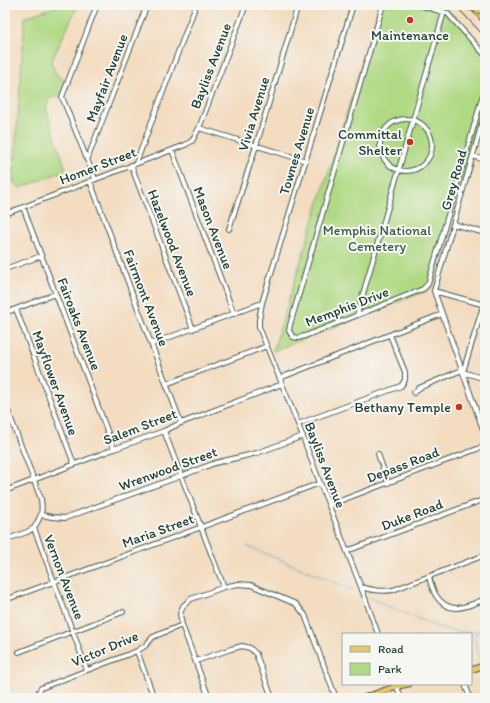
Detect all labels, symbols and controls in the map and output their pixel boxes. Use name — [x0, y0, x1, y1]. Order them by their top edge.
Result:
marker: Maintenance — [405, 15, 415, 25]
street label: Bayliss Avenue — [187, 20, 235, 111]
place label: Maintenance — [371, 27, 449, 44]
street label: Mayfair Avenue — [82, 31, 132, 124]
street label: Vivia Avenue — [235, 75, 273, 153]
street label: Townes Avenue — [276, 105, 318, 197]
place label: Committal Shelter — [338, 126, 402, 159]
marker: Committal Shelter — [405, 137, 415, 147]
street label: Homer Street — [57, 144, 139, 188]
street label: Grey Road — [437, 147, 471, 212]
street label: Mason Avenue — [190, 184, 237, 272]
street label: Hazelwood Avenue — [144, 187, 200, 299]
park label: Memphis National Cemetery — [323, 222, 431, 255]
street label: Fairmont Avenue — [120, 247, 172, 349]
street label: Fairoaks Avenue — [54, 275, 105, 373]
street label: Memphis Drive — [303, 283, 391, 331]
street label: Mayflower Avenue — [28, 328, 82, 438]
place label: Bethany Temple — [354, 399, 451, 416]
marker: Bethany Temple — [454, 402, 464, 412]
street label: Salem Street — [101, 405, 179, 449]
street label: Bayliss Avenue — [301, 420, 349, 511]
street label: Wrenwood Street — [116, 443, 220, 495]
street label: Depass Road — [364, 443, 442, 487]
street label: Duke Road — [379, 495, 446, 535]
street label: Maria Street — [120, 510, 196, 552]
street label: Vernon Avenue — [40, 532, 88, 622]
street label: Victor Drive — [69, 627, 141, 671]
legend — [342, 633, 472, 685]
text: Road — [378, 642, 404, 656]
text: Park — [378, 662, 402, 676]

